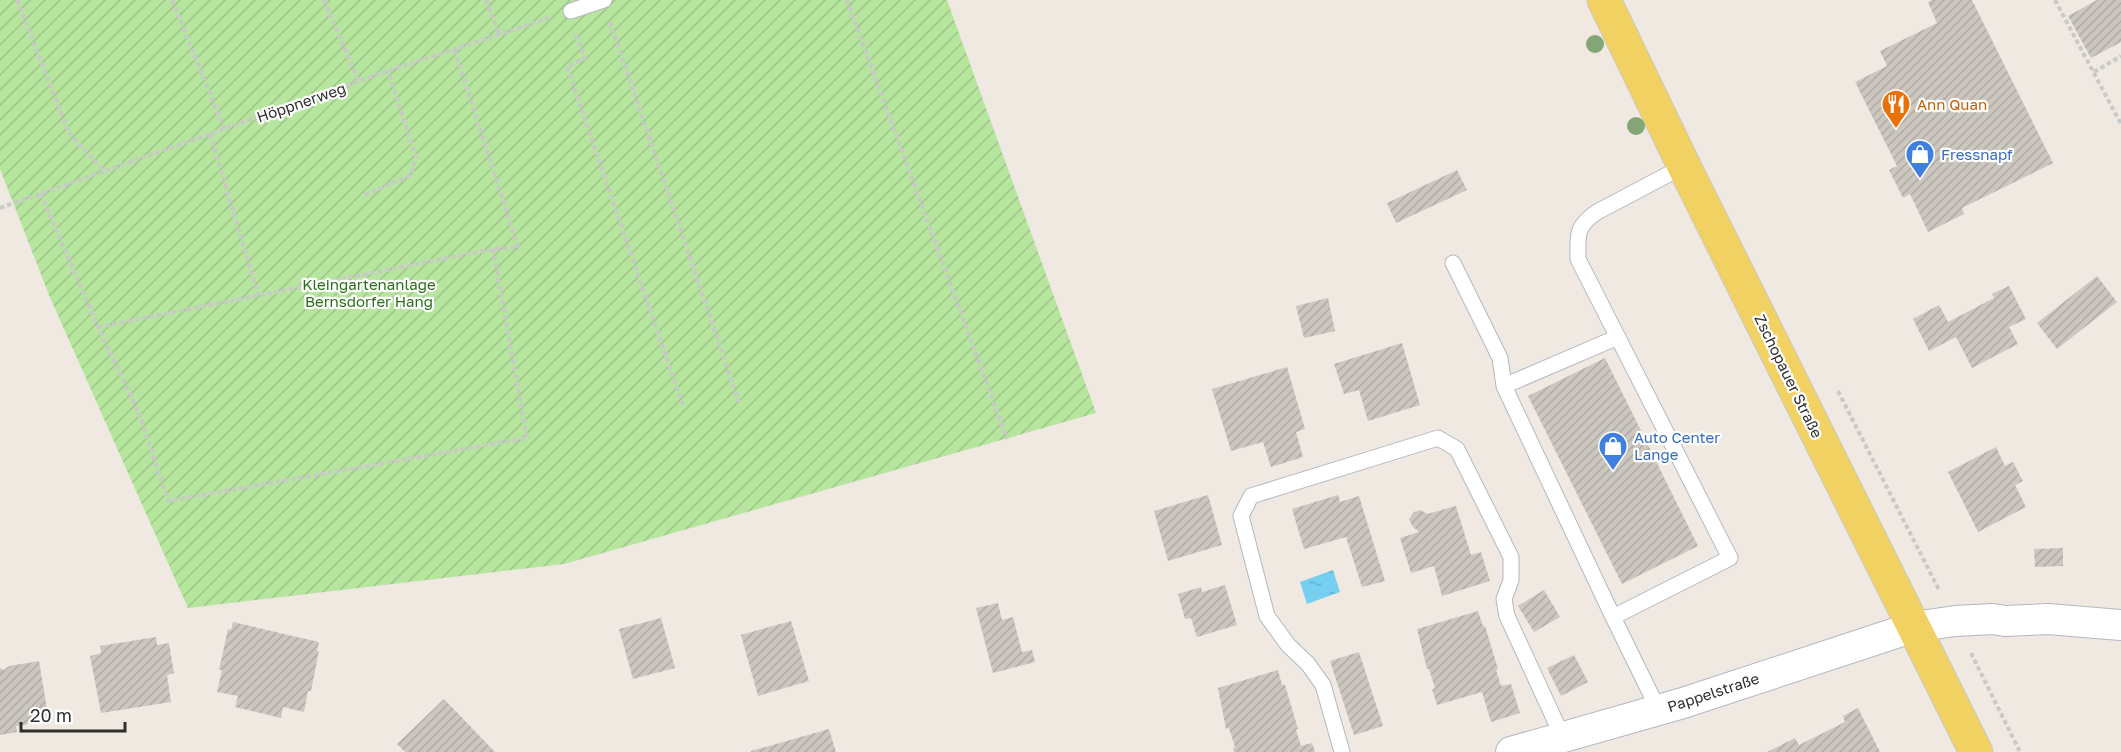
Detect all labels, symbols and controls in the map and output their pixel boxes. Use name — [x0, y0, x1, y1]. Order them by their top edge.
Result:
street label: Höppnerweg — [254, 78, 348, 126]
restaurant icon: Ann Quan — [1880, 88, 1912, 130]
place label: Ann Quan — [1917, 95, 1987, 113]
shop icon: Fressnapf — [1904, 138, 1936, 180]
place label: Fressnapf — [1941, 145, 2013, 163]
park label: Kleingartenanlage Bernsdorfer Hang — [302, 275, 436, 310]
street label: Zschopauer Straße — [1751, 311, 1827, 441]
place label: Auto Center Lange — [1634, 428, 1720, 463]
shop icon: Auto Center Lange — [1597, 430, 1629, 472]
street label: Pappelstraße — [1665, 669, 1762, 715]
scale bar — [21, 695, 124, 733]
text: 20 m — [30, 704, 72, 726]

